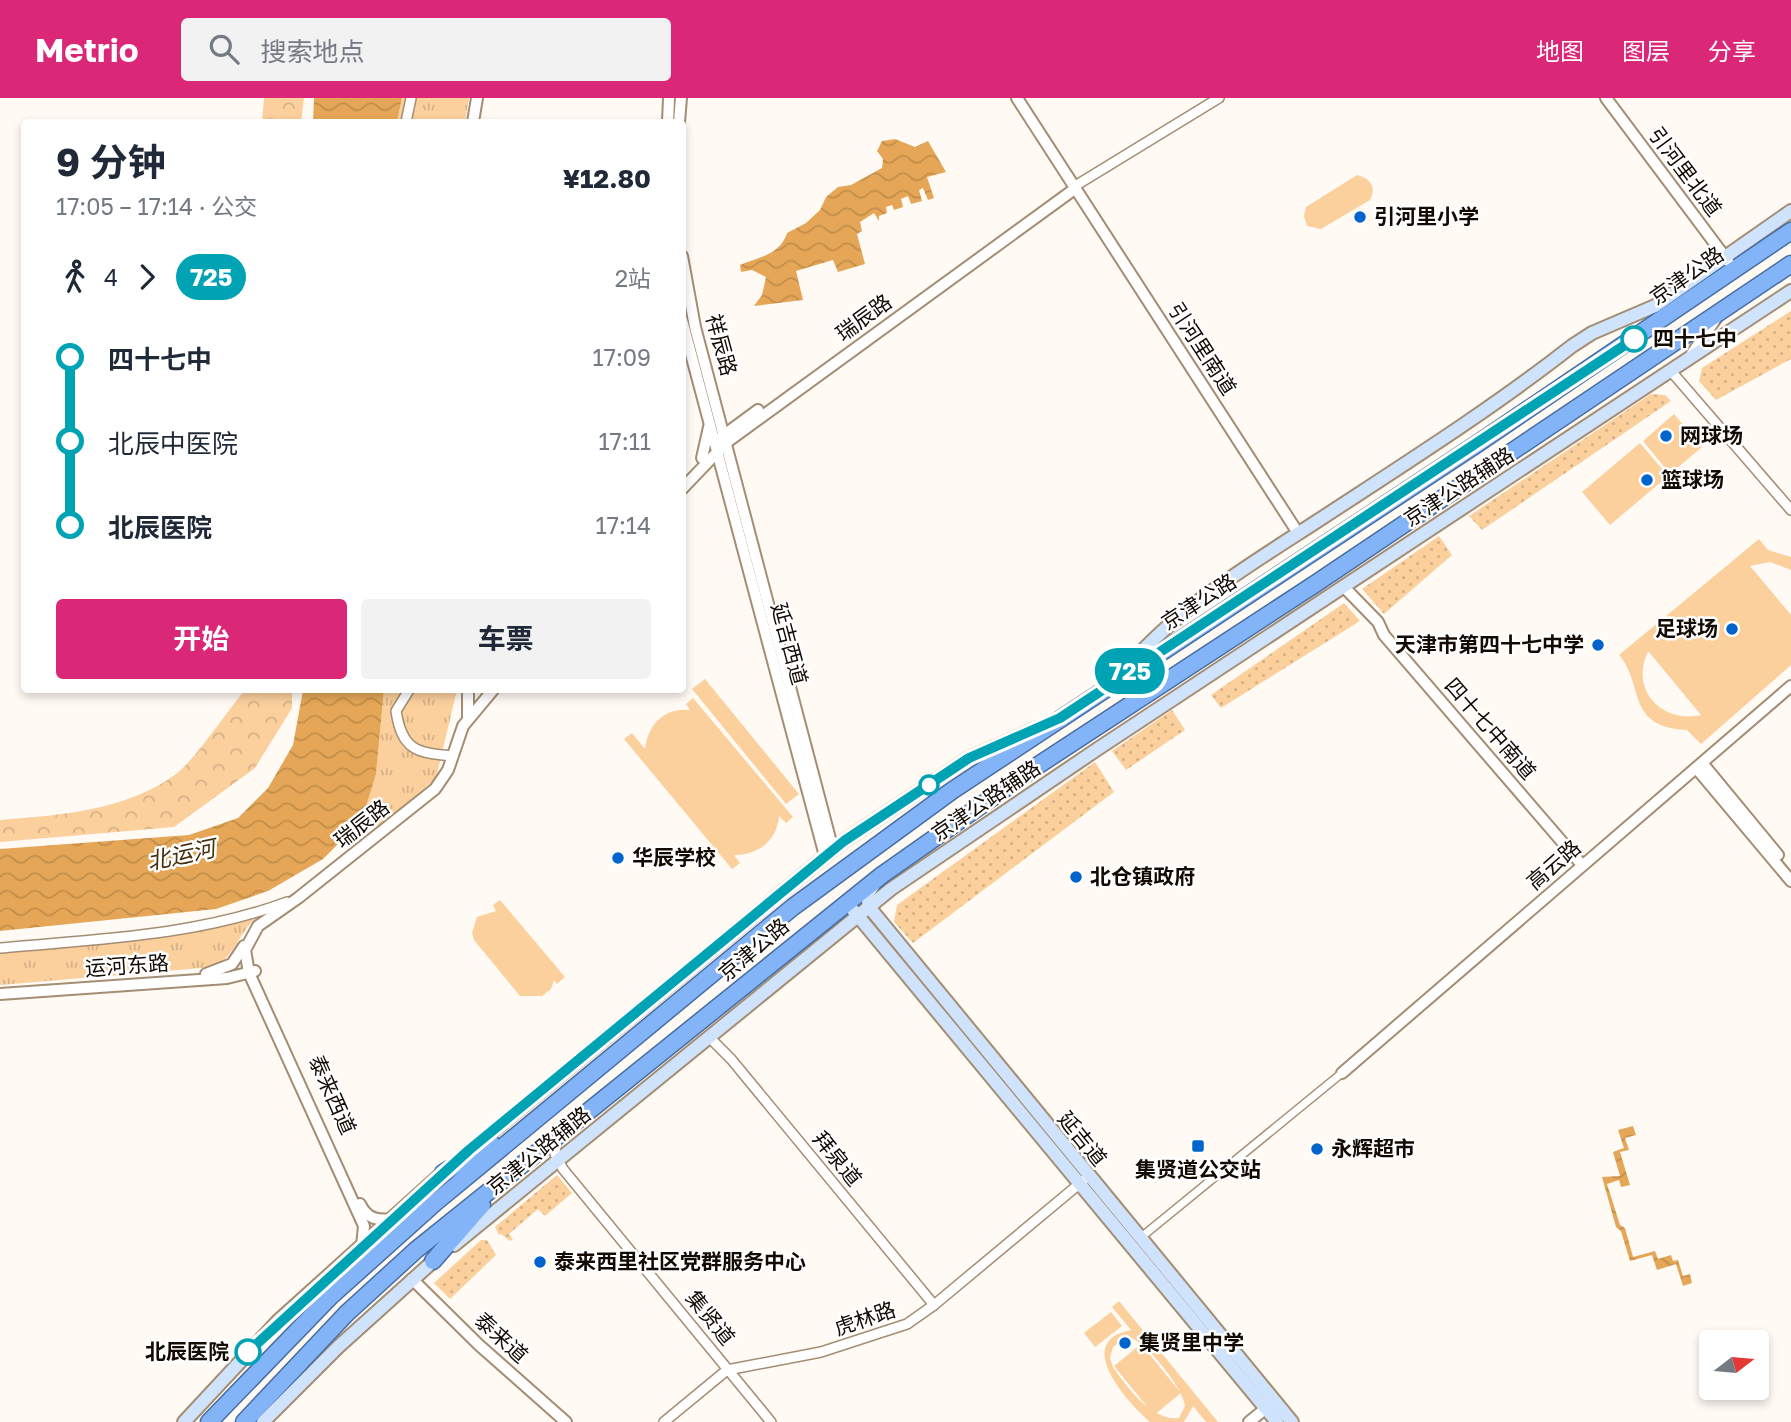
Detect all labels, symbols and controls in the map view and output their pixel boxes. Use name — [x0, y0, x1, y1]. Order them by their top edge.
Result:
search box — [181, 18, 671, 81]
text: Metrio — [35, 30, 139, 69]
icon: search — [205, 30, 243, 68]
text: 搜索地点 — [261, 36, 365, 67]
text: 地图 — [1536, 36, 1584, 65]
text: 图层 — [1622, 36, 1670, 65]
text: 分享 — [1708, 36, 1756, 65]
street label: 引河里北道 — [1644, 122, 1728, 221]
text: 9 分钟 — [56, 139, 166, 184]
text: ¥12.80 — [563, 163, 651, 194]
text: 17:05 – 17:14 · 公交 — [56, 192, 257, 220]
place label: 引河里小学 — [1374, 203, 1479, 229]
marker: 引河里小学 — [1352, 209, 1368, 225]
street label: 京津公路 — [1645, 240, 1728, 310]
icon: walk — [56, 258, 94, 296]
icon: forward — [128, 258, 166, 296]
text: 725 — [190, 262, 232, 291]
text: 4 — [104, 263, 118, 291]
text: 2站 — [615, 264, 651, 292]
street label: 瑞辰路 — [830, 288, 897, 346]
street label: 引河里南道 — [1163, 297, 1242, 400]
street label: 祥辰路 — [701, 311, 743, 379]
place label: 四十七中 — [1653, 325, 1737, 351]
marker: 四十七中 — [1621, 326, 1647, 352]
text: 17:09 — [593, 343, 651, 371]
text: 四十七中 — [108, 344, 212, 375]
place label: 网球场 — [1680, 422, 1743, 448]
text: 17:11 — [598, 427, 651, 455]
text: 北辰中医院 — [108, 428, 238, 459]
marker: 网球场 — [1658, 428, 1674, 444]
street label: 京津公路辅路 — [1399, 441, 1518, 531]
place label: 篮球场 — [1661, 466, 1724, 492]
marker: 篮球场 — [1639, 472, 1655, 488]
text: 17:14 — [596, 511, 651, 539]
text: 北辰医院 — [108, 512, 212, 543]
street label: 京津公路 — [1156, 567, 1241, 635]
button: 开始 — [56, 599, 347, 679]
button: 车票 — [361, 599, 651, 679]
street label: 延吉西道 — [767, 600, 813, 688]
place label: 足球场 — [1655, 615, 1718, 641]
marker: 足球场 — [1724, 621, 1740, 637]
place label: 天津市第四十七中学 — [1395, 631, 1584, 657]
marker: 天津市第四十七中学 — [1590, 637, 1606, 653]
line badge: 725 — [1090, 648, 1170, 694]
text: 725 — [1109, 656, 1151, 685]
street label: 四十七中南道 — [1440, 672, 1542, 784]
street label: 京津公路辅路 — [926, 754, 1045, 846]
unlabelled marker — [919, 775, 939, 795]
street label: 瑞辰路 — [329, 794, 394, 853]
water label: 北运河 — [144, 832, 221, 875]
street label: 高云路 — [1521, 834, 1586, 895]
place label: 华辰学校 — [632, 844, 716, 870]
marker: 华辰学校 — [610, 850, 626, 866]
place label: 北仓镇政府 — [1090, 863, 1195, 889]
marker: 北仓镇政府 — [1068, 869, 1084, 885]
street label: 京津公路 — [713, 912, 794, 986]
street label: 运河东路 — [84, 949, 170, 981]
street label: 泰来西道 — [304, 1051, 362, 1138]
street label: 京津公路辅路 — [481, 1100, 596, 1200]
street label: 延吉道 — [1053, 1106, 1113, 1171]
street label: 拜泉道 — [808, 1126, 868, 1191]
place label: 永辉超市 — [1331, 1135, 1415, 1161]
marker: 集贤道公交站 — [1190, 1138, 1206, 1154]
marker: 永辉超市 — [1309, 1141, 1325, 1157]
place label: 集贤道公交站 — [1135, 1156, 1261, 1182]
place label: 泰来西里社区党群服务中心 — [554, 1248, 806, 1274]
marker: 泰来西里社区党群服务中心 — [532, 1254, 548, 1270]
street label: 集贤道 — [681, 1285, 741, 1350]
street label: 虎林路 — [831, 1296, 899, 1341]
street label: 泰来道 — [470, 1307, 534, 1368]
place label: 集贤里中学 — [1139, 1329, 1244, 1355]
north arrow — [1699, 1330, 1769, 1400]
map controls — [1699, 1330, 1769, 1400]
marker: 集贤里中学 — [1117, 1335, 1133, 1351]
place label: 北辰医院 — [145, 1338, 229, 1364]
marker: 北辰医院 — [235, 1339, 261, 1365]

